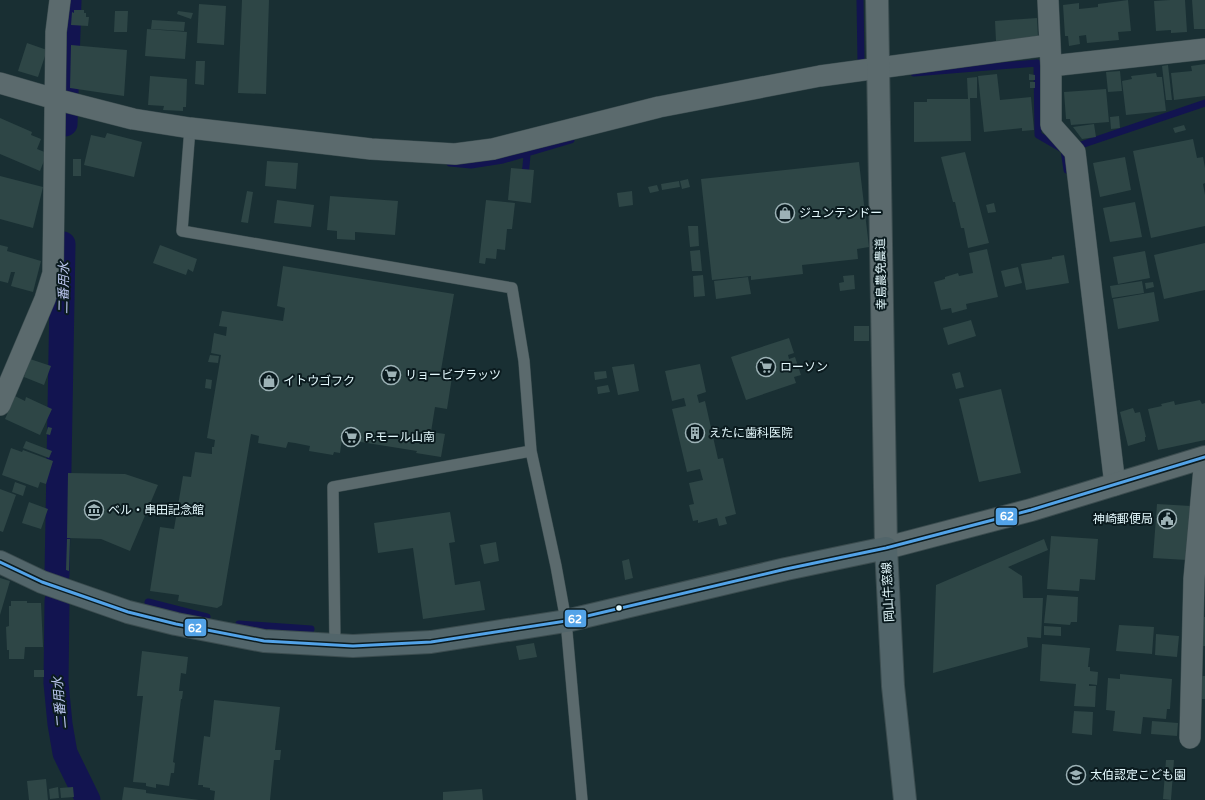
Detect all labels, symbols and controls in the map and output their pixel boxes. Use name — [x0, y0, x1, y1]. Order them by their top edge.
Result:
shop icon: ジュンテンドー — [774, 202, 796, 224]
place label: ジュンテンドー — [799, 206, 882, 220]
street label: 幸島農免農道 — [873, 238, 889, 310]
water label: 二番用水 — [56, 260, 72, 314]
supermarket icon: ローソン — [755, 356, 777, 378]
place label: ローソン — [780, 360, 828, 374]
supermarket icon: リョービプラッツ — [380, 364, 402, 386]
place label: リョービプラッツ — [405, 368, 501, 382]
shop icon: イトウゴフク — [258, 370, 280, 392]
place label: イトウゴフク — [283, 374, 355, 388]
building icon: えたに歯科医院 — [684, 422, 706, 444]
supermarket icon: P.モール山南 — [340, 426, 362, 448]
place label: えたに歯科医院 — [709, 426, 793, 440]
place label: P.モール山南 — [365, 430, 435, 444]
museum icon: ベル・串田記念館 — [83, 499, 105, 521]
place label: ベル・串田記念館 — [108, 503, 204, 517]
line badge: 62 — [995, 507, 1018, 526]
public building icon: 神崎郵便局 — [1156, 508, 1178, 530]
text: 62 — [1000, 510, 1014, 523]
place label: 神崎郵便局 — [1093, 512, 1153, 526]
street label: 岡山牛窓線 — [879, 562, 897, 622]
unlabelled marker — [614, 603, 624, 613]
line badge: 62 — [564, 609, 587, 628]
text: 62 — [568, 613, 582, 626]
line badge: 62 — [184, 618, 207, 637]
text: 62 — [188, 622, 202, 635]
water label: 二番用水 — [50, 674, 70, 730]
school or university icon: 太伯認定こども園 — [1065, 764, 1087, 786]
place label: 太伯認定こども園 — [1090, 768, 1186, 782]

